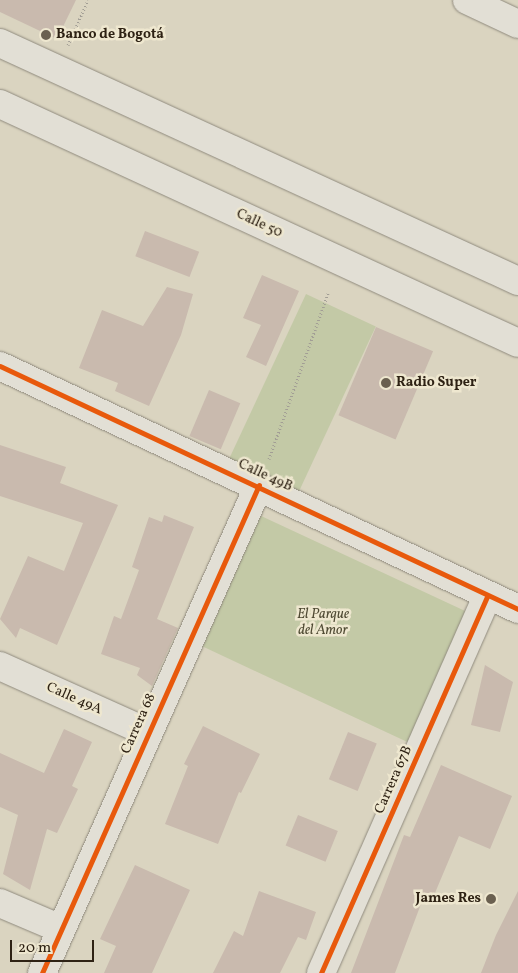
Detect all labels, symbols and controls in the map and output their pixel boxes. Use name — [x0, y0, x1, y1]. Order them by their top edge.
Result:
place label: Banco de Bogotá — [56, 27, 164, 43]
marker: Banco de Bogotá — [40, 29, 52, 41]
street label: Calle 50 — [233, 206, 285, 242]
place label: Radio Super — [396, 375, 477, 391]
marker: Radio Super — [380, 377, 392, 389]
street label: Calle 49B — [235, 456, 295, 496]
park label: El Parque del Amor — [297, 607, 349, 640]
street label: Calle 49A — [44, 679, 104, 719]
street label: Carrera 68 — [118, 691, 160, 757]
street label: Carrera 67B — [372, 743, 416, 817]
place label: James Res — [415, 891, 481, 907]
marker: James Res — [485, 893, 497, 905]
scale bar — [12, 930, 96, 962]
text: 20 m — [18, 938, 51, 959]

